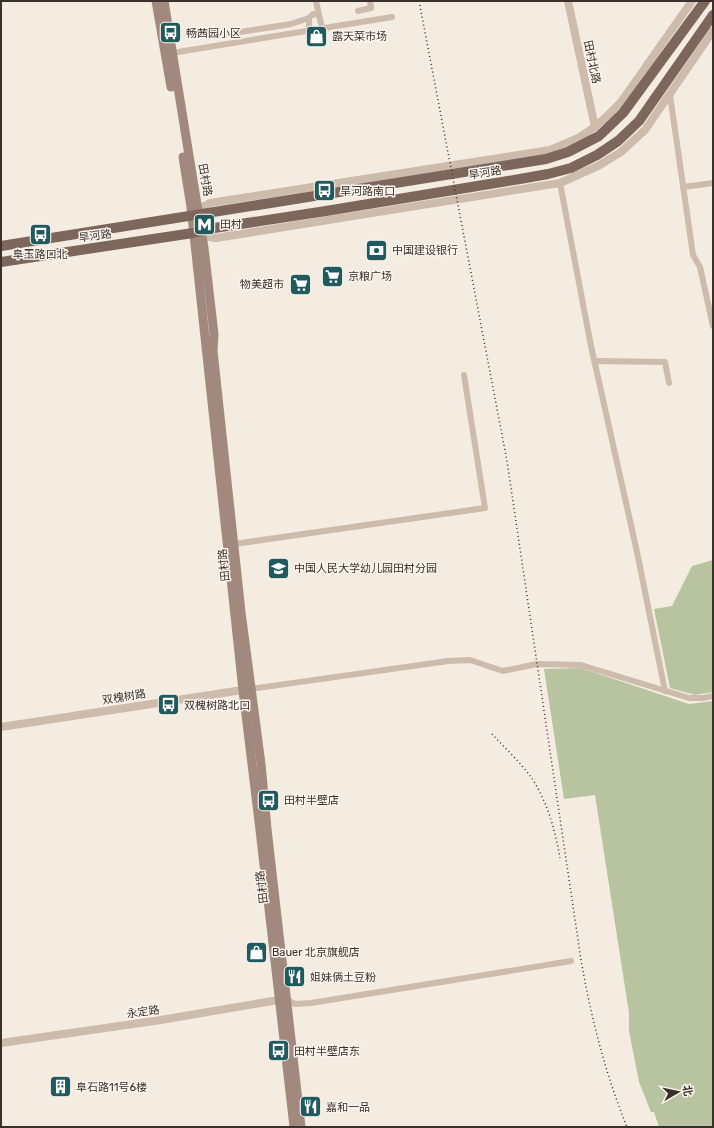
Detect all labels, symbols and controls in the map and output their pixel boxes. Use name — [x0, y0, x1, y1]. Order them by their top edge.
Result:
bus stop icon: 畅茜园小区 — [158, 20, 184, 46]
shop icon: 露天菜市场 — [303, 23, 329, 49]
place label: 畅茜园小区 — [186, 27, 241, 40]
place label: 露天菜市场 — [332, 30, 387, 43]
street label: 田村北路 — [581, 39, 603, 85]
street label: 田村路 — [196, 163, 214, 197]
street label: 旱河路 — [468, 164, 502, 182]
bus stop icon: 旱河路南口 — [312, 178, 338, 204]
place label: 旱河路南口 — [340, 185, 395, 198]
metro station icon: 田村 — [191, 211, 217, 237]
place label: 田村 — [220, 218, 242, 231]
bus stop icon: 阜玉路口北 — [27, 221, 53, 247]
street label: 旱河路 — [78, 227, 112, 245]
bank icon: 中国建设银行 — [363, 237, 389, 263]
place label: 中国建设银行 — [392, 244, 458, 257]
place label: 阜玉路口北 — [13, 248, 68, 261]
supermarket icon: 京粮广场 — [319, 263, 345, 289]
place label: 京粮广场 — [348, 270, 392, 283]
supermarket icon: 物美超市 — [287, 271, 313, 297]
place label: 物美超市 — [240, 278, 284, 291]
street label: 田村路 — [216, 548, 232, 582]
school or university icon: 中国人民大学幼儿园田村分园 — [266, 555, 292, 581]
place label: 中国人民大学幼儿园田村分园 — [294, 562, 437, 575]
street label: 双槐树路 — [101, 687, 147, 707]
bus stop icon: 双槐树路北口 — [155, 692, 181, 718]
place label: 双槐树路北口 — [184, 699, 250, 712]
bus stop icon: 田村半壁店 — [256, 787, 282, 813]
place label: 田村半壁店 — [284, 794, 339, 807]
street label: 田村路 — [254, 870, 270, 904]
shop icon: Bauer 北京旗舰店 — [244, 939, 270, 965]
place label: Bauer 北京旗舰店 — [272, 946, 360, 959]
restaurant icon: 姐妹俩土豆粉 — [282, 964, 308, 990]
place label: 姐妹俩土豆粉 — [310, 971, 376, 984]
street label: 永定路 — [126, 1003, 160, 1021]
bus stop icon: 田村半壁店东 — [266, 1038, 292, 1064]
place label: 田村半壁店东 — [294, 1045, 360, 1058]
north arrow — [658, 1072, 698, 1112]
building icon: 阜石路11号6楼 — [48, 1074, 74, 1100]
place label: 阜石路11号6楼 — [76, 1081, 147, 1094]
text: 北 — [680, 1084, 695, 1097]
restaurant icon: 嘉和一品 — [298, 1094, 324, 1120]
place label: 嘉和一品 — [326, 1101, 370, 1114]

